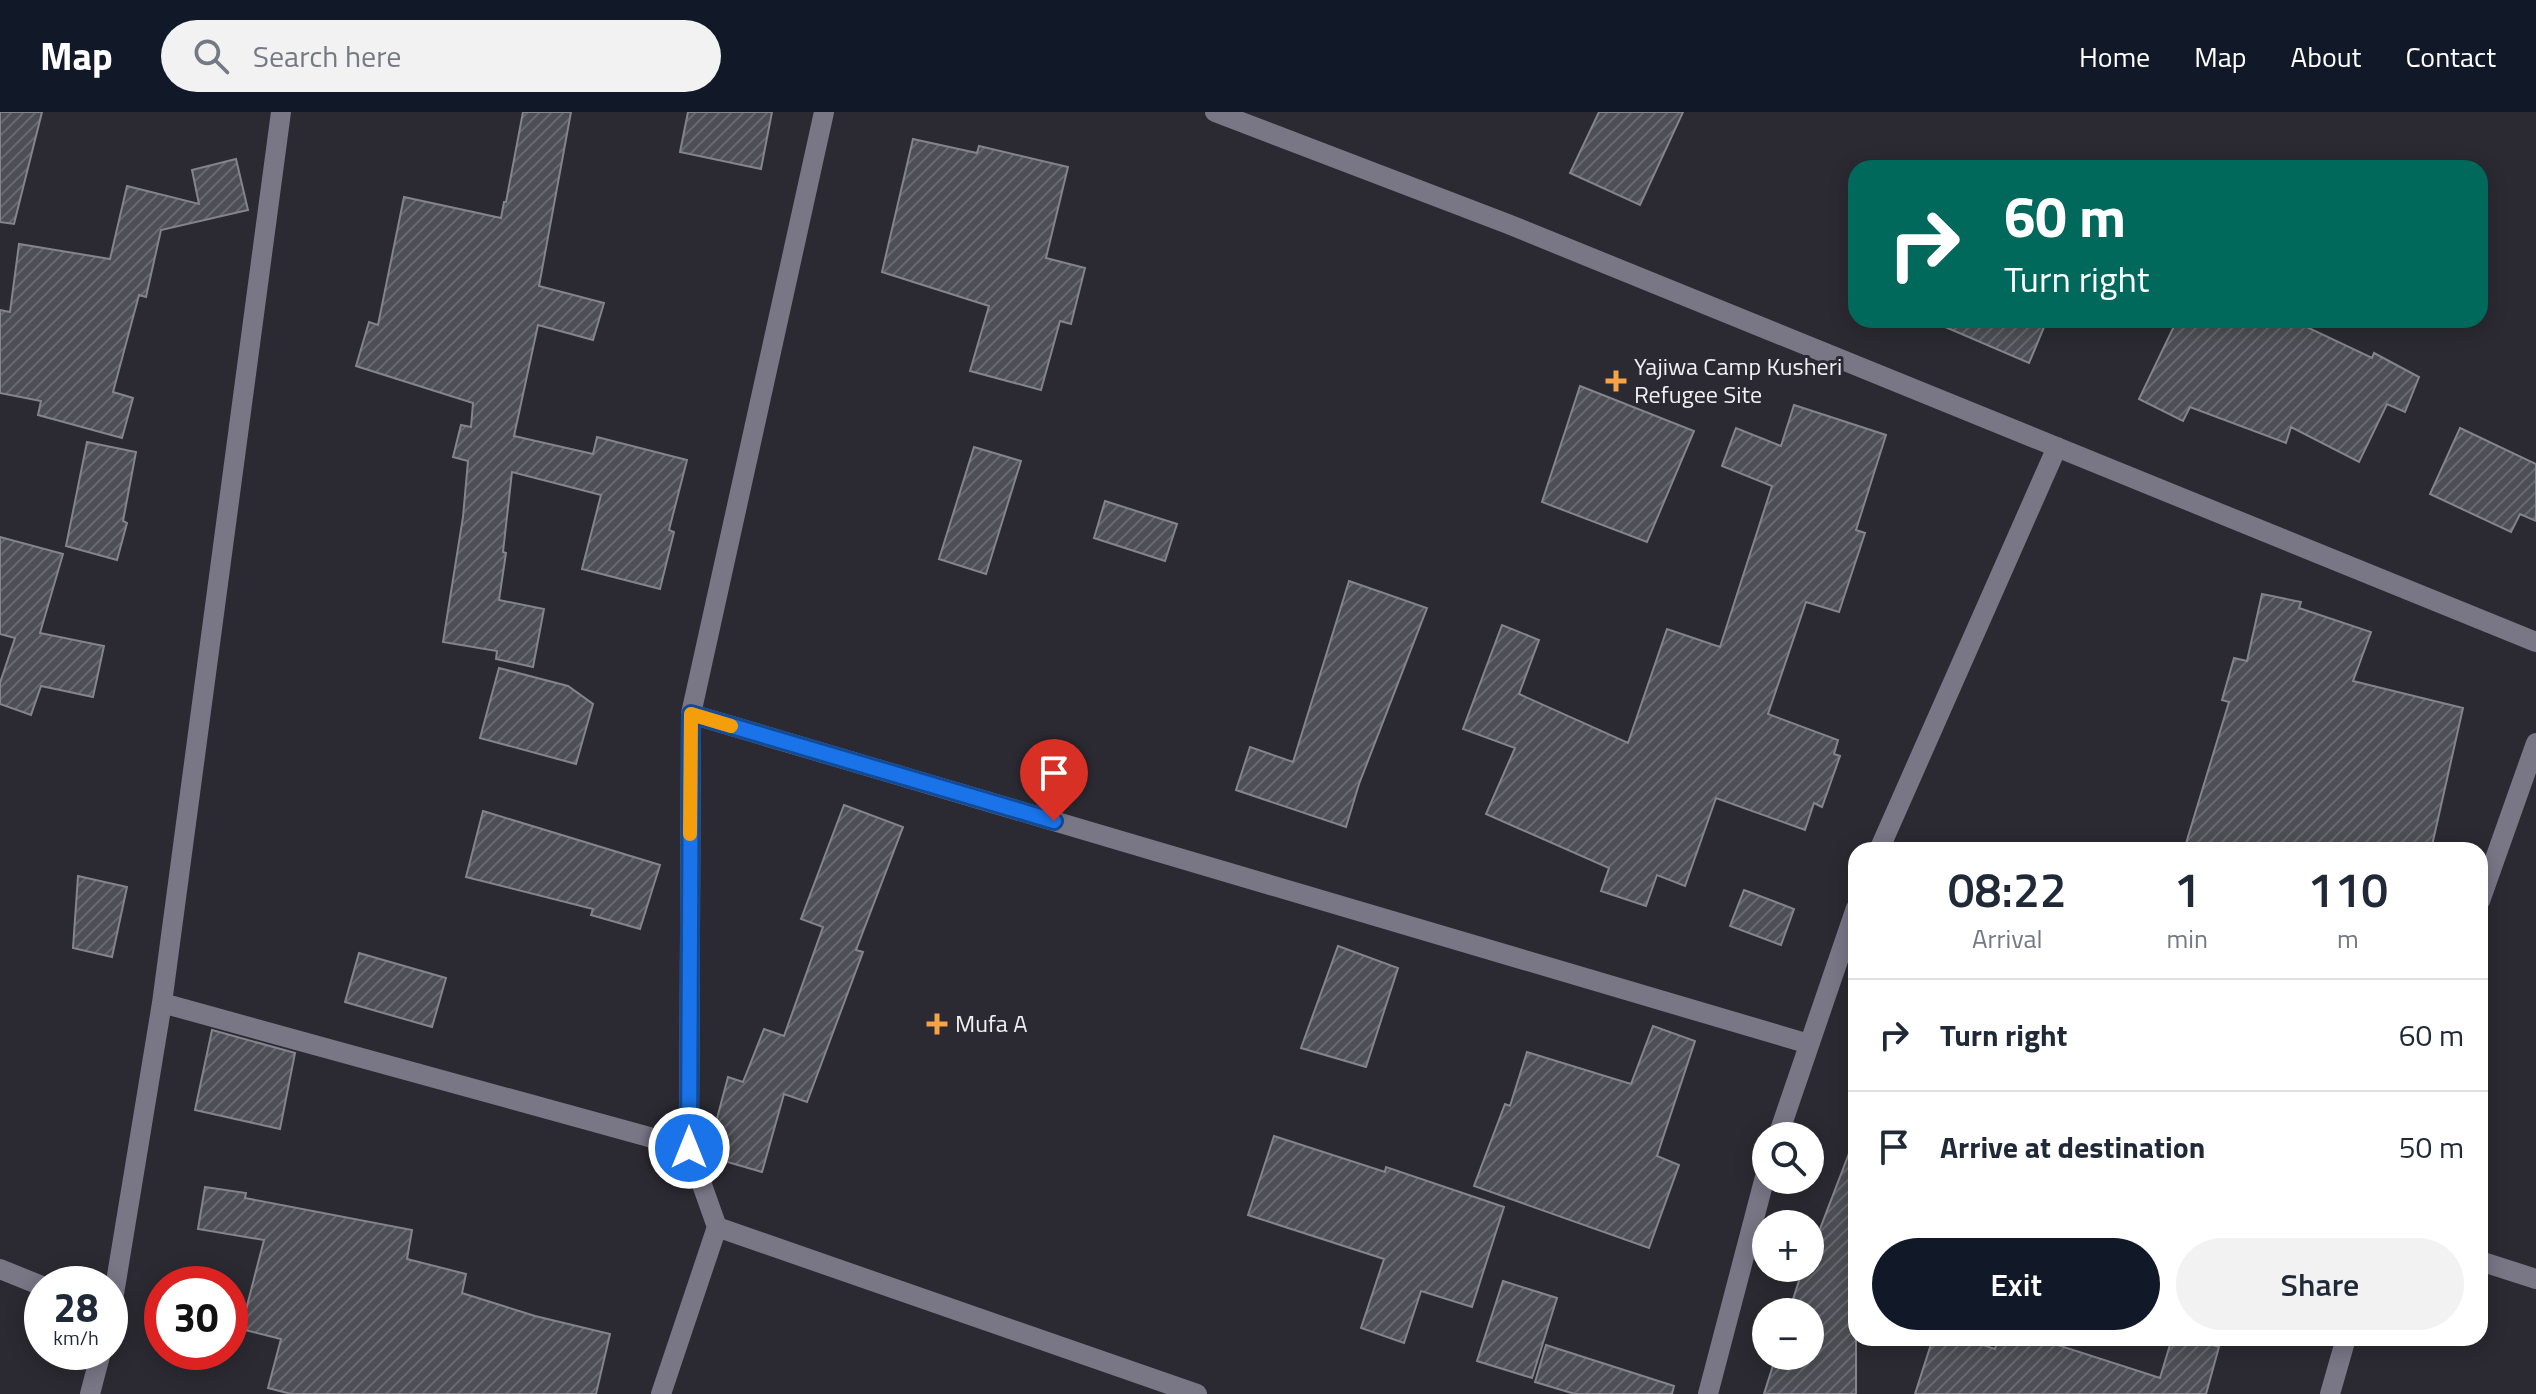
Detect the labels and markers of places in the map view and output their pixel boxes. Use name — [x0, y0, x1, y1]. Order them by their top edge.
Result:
place label: Yajiwa Camp Kusheri Refugee Site — [1634, 348, 1842, 412]
marker: Yajiwa Camp Kusheri Refugee Site — [1605, 370, 1627, 392]
pin — [1020, 739, 1088, 821]
place label: Mufa A — [955, 1005, 1027, 1041]
marker: Mufa A — [926, 1013, 948, 1035]

